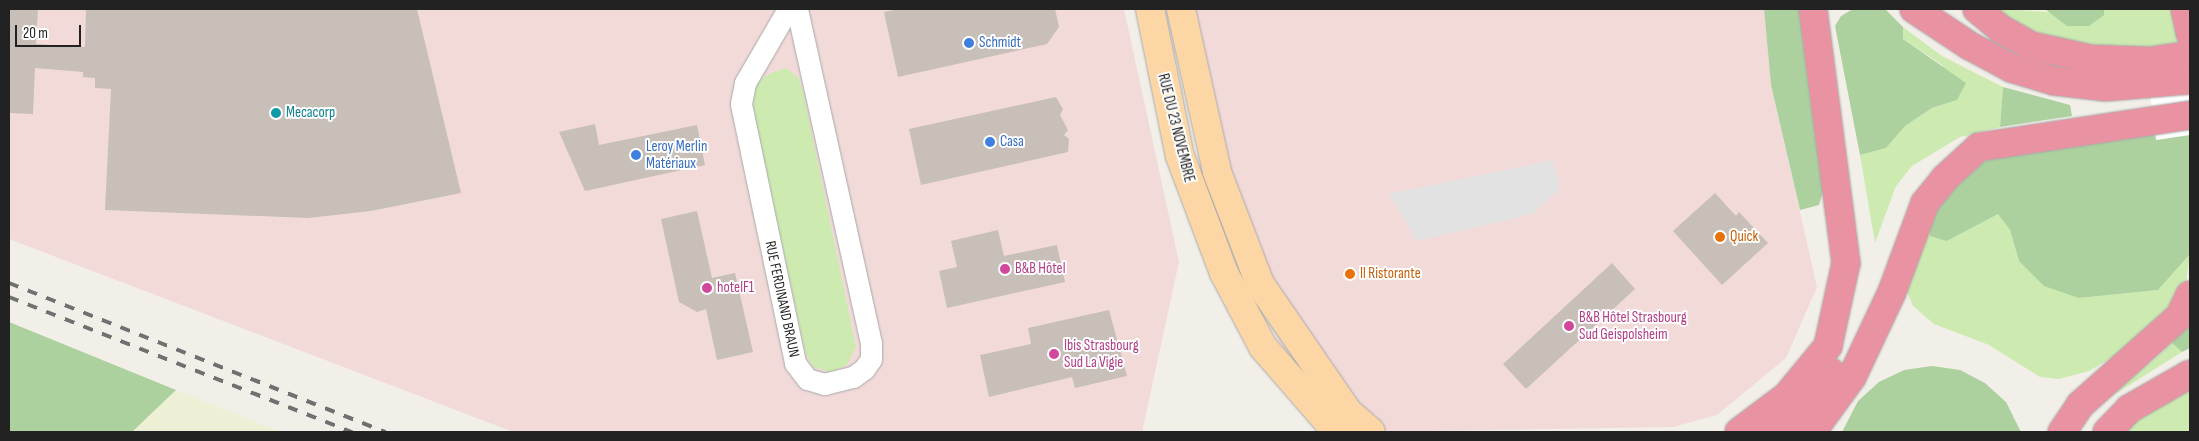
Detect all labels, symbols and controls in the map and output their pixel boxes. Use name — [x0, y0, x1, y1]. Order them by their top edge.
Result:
scale bar — [18, 15, 84, 47]
text: 20 m — [23, 24, 48, 43]
place label: Schmidt — [979, 34, 1021, 52]
marker: Schmidt — [963, 37, 975, 49]
street label: RUE DU 23 NOVEMBRE — [1154, 72, 1198, 184]
place label: Mecacorp — [286, 104, 335, 122]
marker: Mecacorp — [270, 107, 282, 119]
place label: Casa — [1000, 133, 1024, 151]
marker: Casa — [984, 136, 996, 148]
place label: Leroy Merlin Matériaux — [646, 137, 707, 172]
marker: Leroy Merlin Matériaux — [630, 149, 642, 161]
place label: Quick — [1730, 228, 1758, 246]
marker: Quick — [1714, 231, 1726, 243]
street label: RUE FERDINAND BRAUN — [761, 239, 803, 359]
place label: B&B Hôtel — [1015, 260, 1065, 278]
marker: B&B Hôtel — [999, 263, 1011, 275]
place label: Il Ristorante — [1360, 265, 1421, 283]
marker: Il Ristorante — [1344, 268, 1356, 280]
place label: hotelF1 — [717, 279, 754, 297]
marker: hotelF1 — [701, 282, 713, 294]
place label: B&B Hôtel Strasbourg Sud Geispolsheim — [1579, 308, 1687, 343]
marker: B&B Hôtel Strasbourg Sud Geispolsheim — [1563, 320, 1575, 332]
place label: Ibis Strasbourg Sud La Vigie — [1064, 336, 1139, 371]
marker: Ibis Strasbourg Sud La Vigie — [1048, 348, 1060, 360]

